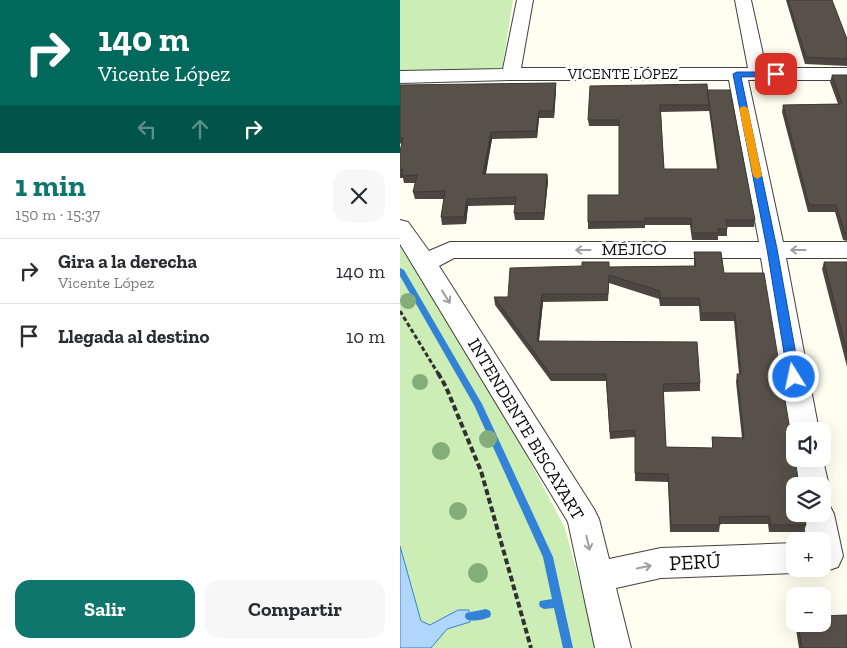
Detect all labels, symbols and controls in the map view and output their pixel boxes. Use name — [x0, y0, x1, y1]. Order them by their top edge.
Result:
text: 140 m — [98, 18, 189, 60]
icon: right — [15, 20, 80, 85]
pin — [755, 53, 797, 95]
text: Vicente López — [98, 60, 231, 87]
icon: arrive — [762, 60, 790, 88]
street label: VICENTE LÓPEZ — [567, 65, 679, 83]
icon: left — [133, 115, 161, 143]
icon: ahead — [186, 115, 214, 143]
icon: right — [239, 115, 267, 143]
text: 1 min — [15, 168, 86, 204]
button: close — [333, 170, 385, 222]
text: 150 m · 15:37 — [15, 205, 100, 224]
street label: MÉJICO — [601, 238, 667, 260]
one-way arrow — [576, 245, 592, 255]
one-way arrow — [791, 245, 807, 254]
text: Gira a la derecha — [58, 250, 197, 273]
icon: right — [15, 257, 43, 285]
text: 140 m — [336, 260, 385, 283]
text: Vicente López — [58, 273, 154, 292]
one-way arrow — [442, 289, 452, 303]
icon: arrive — [15, 322, 43, 350]
text: Llegada al destino — [58, 325, 209, 348]
text: 10 m — [346, 325, 385, 348]
street label: INTENDENTE BISCAYART — [463, 334, 589, 524]
position arrow — [767, 350, 819, 402]
map controls — [786, 422, 831, 632]
button: sound — [786, 422, 831, 467]
button: layers — [786, 477, 831, 522]
button: + — [786, 532, 831, 577]
one-way arrow — [584, 534, 593, 550]
street label: PERÚ — [668, 548, 722, 575]
one-way arrow — [636, 562, 652, 571]
button: Salir — [15, 580, 195, 638]
button: Compartir — [205, 580, 385, 638]
button: − — [786, 587, 831, 632]

